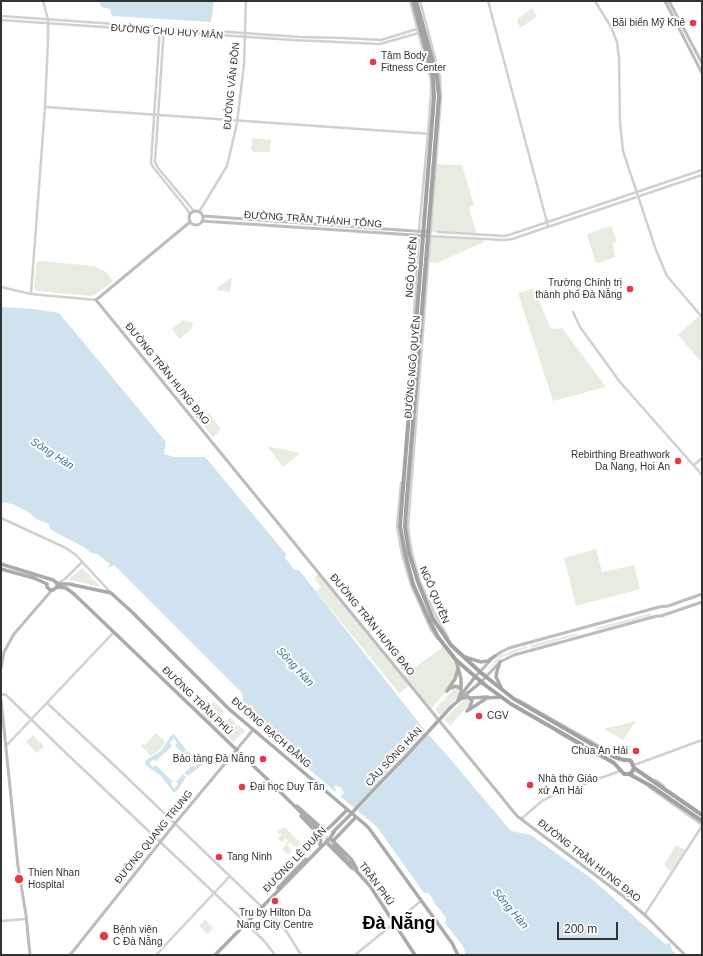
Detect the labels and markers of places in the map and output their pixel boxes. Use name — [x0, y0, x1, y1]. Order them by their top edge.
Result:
place label: Bãi biển Mỹ Khê — [612, 17, 685, 29]
marker: Bãi biển Mỹ Khê — [688, 18, 698, 28]
place label: Tâm Body Fitness Center — [381, 50, 446, 74]
marker: Tâm Body Fitness Center — [368, 57, 378, 67]
place label: Trường Chính trị thành phố Đà Nẵng — [535, 277, 622, 300]
marker: Trường Chính trị thành phố Đà Nẵng — [625, 284, 635, 294]
place label: Rebirthing Breathwork Da Nang, Hoi An — [571, 449, 670, 472]
marker: Rebirthing Breathwork Da Nang, Hoi An — [673, 456, 683, 466]
place label: CGV — [487, 710, 509, 722]
marker: CGV — [474, 711, 484, 721]
place label: Chùa An Hải — [571, 745, 628, 757]
marker: Chùa An Hải — [631, 746, 641, 756]
place label: Bảo tàng Đà Nẵng — [173, 753, 255, 765]
marker: Bảo tàng Đà Nẵng — [258, 754, 268, 764]
place label: Nhà thờ Giáo xứ An Hải — [538, 773, 598, 796]
marker: Nhà thờ Giáo xứ An Hải — [525, 780, 535, 790]
place label: Đại học Duy Tân — [250, 781, 324, 793]
marker: Đại học Duy Tân — [237, 782, 247, 792]
place label: Tang Ninh — [227, 851, 272, 863]
marker: Tang Ninh — [214, 852, 224, 862]
place label: Thien Nhan Hospital — [28, 867, 80, 890]
marker: Thien Nhan Hospital — [13, 873, 25, 885]
marker: Tru by Hilton Da Nang City Centre — [270, 896, 280, 906]
place label: Tru by Hilton Da Nang City Centre — [237, 907, 313, 930]
place label: Bệnh viện C Đà Nẵng — [113, 924, 162, 948]
marker: Bệnh viện C Đà Nẵng — [98, 930, 110, 942]

